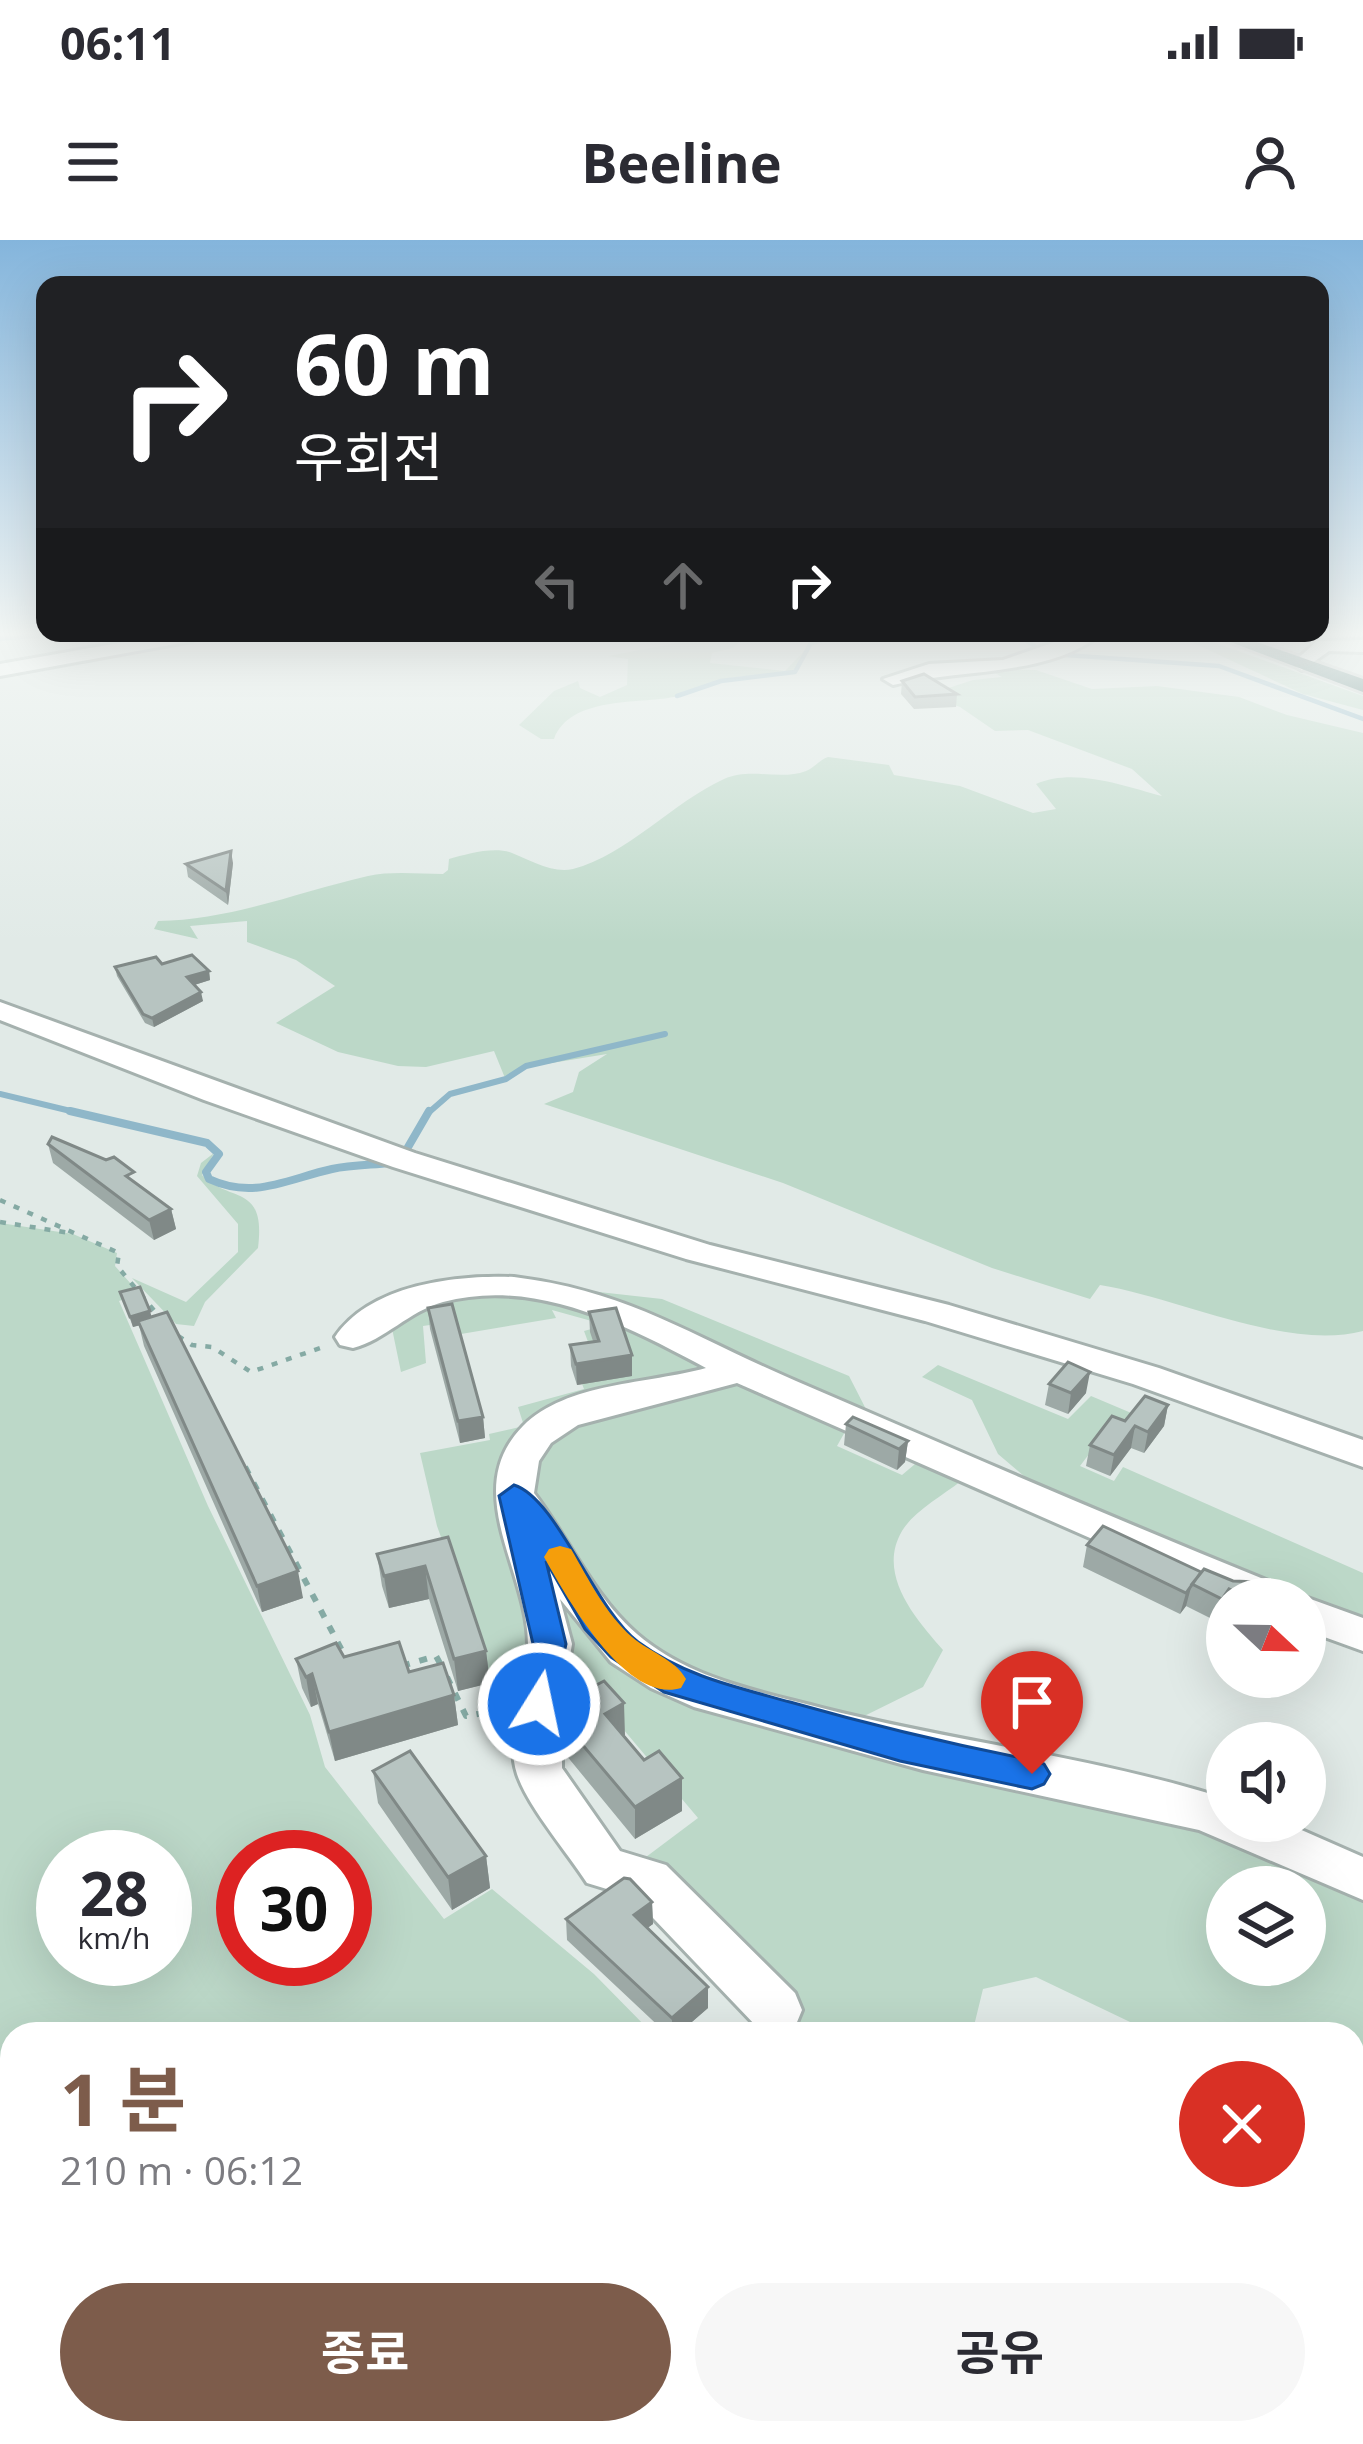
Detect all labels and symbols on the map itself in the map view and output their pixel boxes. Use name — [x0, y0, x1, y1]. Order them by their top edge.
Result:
north arrow — [1206, 1578, 1326, 1698]
position arrow — [476, 1641, 602, 1767]
pin — [981, 1651, 1083, 1774]
speed limit sign: 30 — [216, 1830, 372, 1986]

